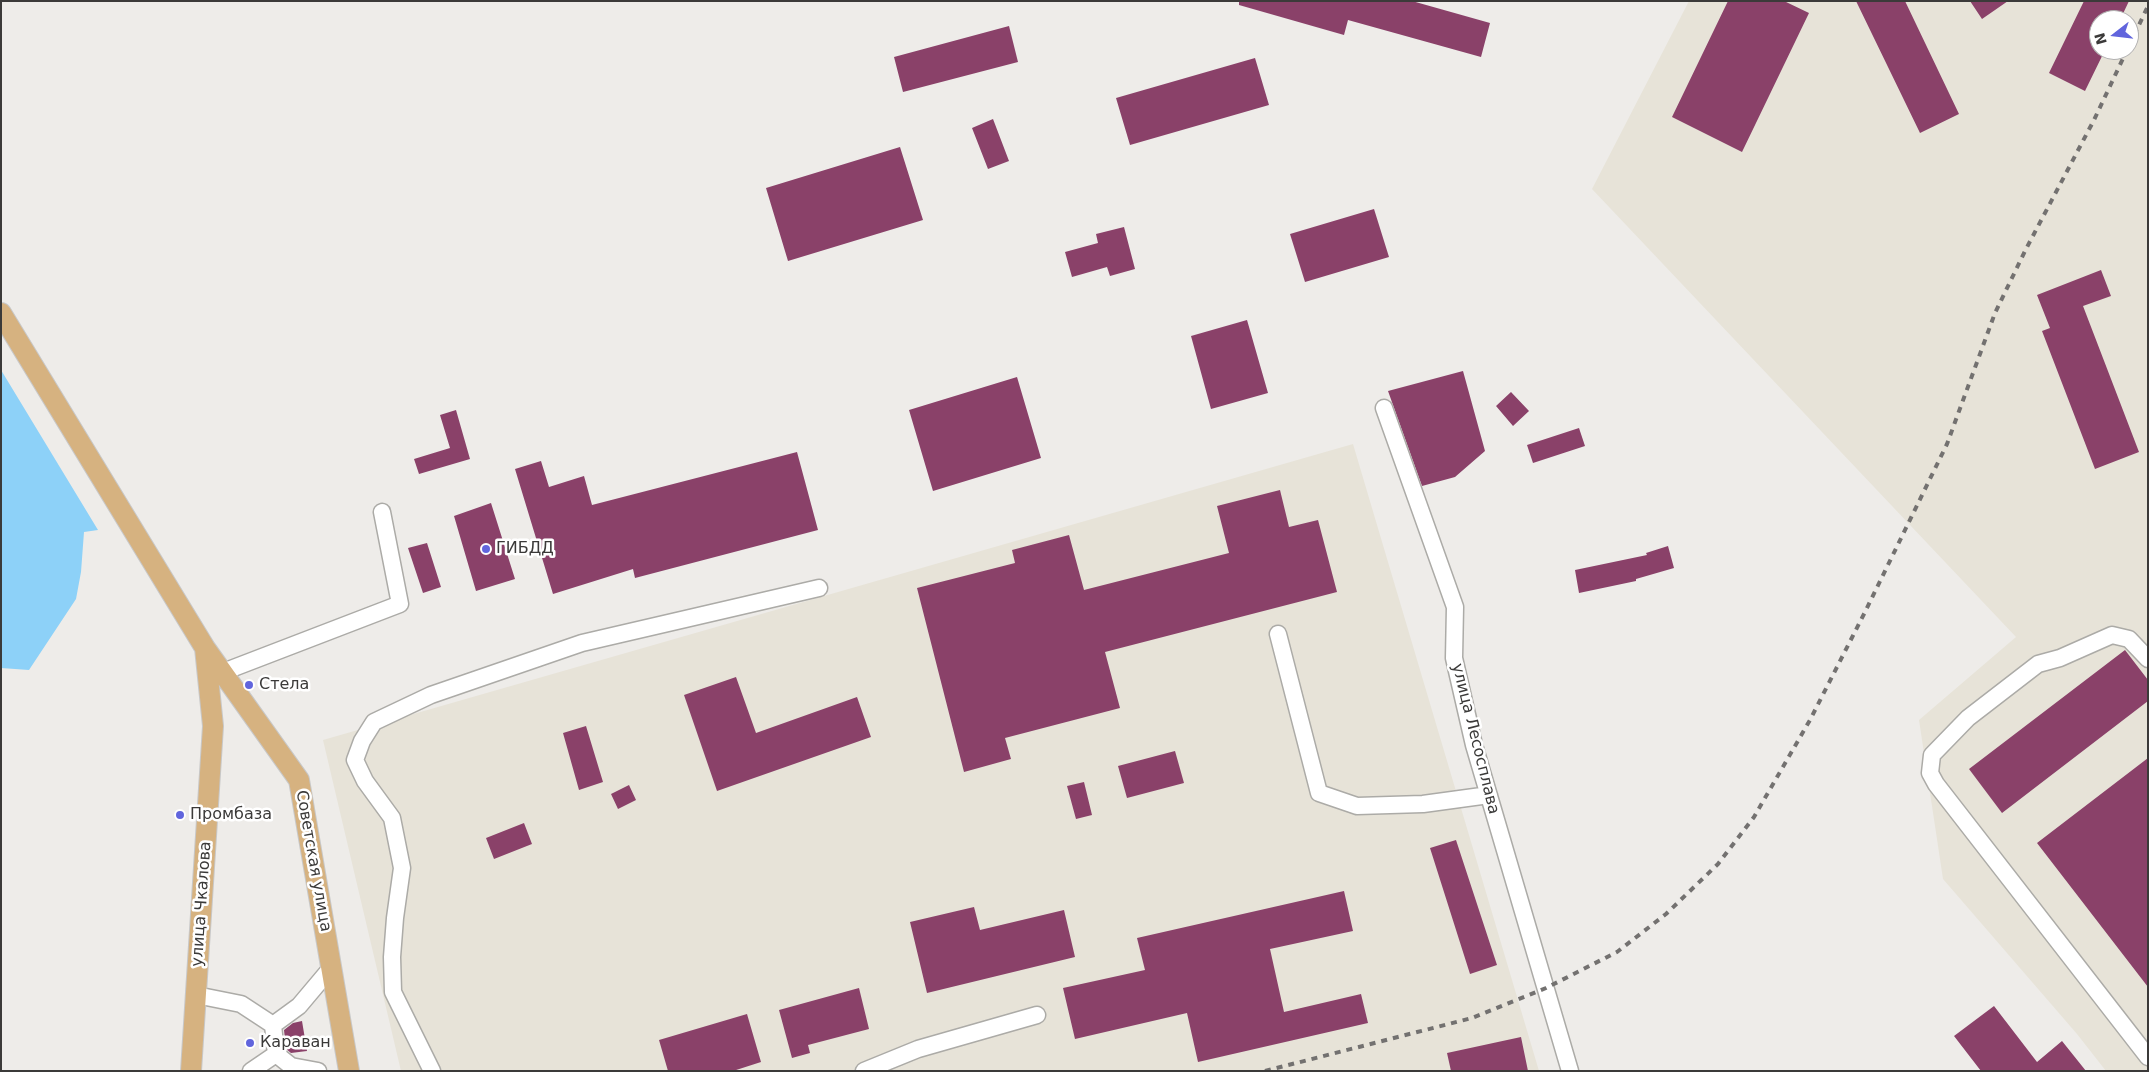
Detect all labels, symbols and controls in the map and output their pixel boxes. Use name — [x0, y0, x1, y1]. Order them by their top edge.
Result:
north arrow — [2089, 10, 2139, 60]
text: N — [2091, 31, 2110, 47]
place label: ГИБДД — [496, 539, 554, 559]
marker: ГИБДД — [480, 543, 492, 555]
street label: улица Лесосплава — [1447, 662, 1503, 816]
place label: Стела — [259, 675, 309, 695]
marker: Стела — [243, 679, 255, 691]
street label: Советская улица — [291, 789, 335, 933]
place label: Промбаза — [190, 805, 272, 825]
marker: Промбаза — [174, 809, 186, 821]
street label: улица Чкалова — [188, 841, 216, 967]
place label: Караван — [260, 1033, 331, 1053]
marker: Караван — [244, 1037, 256, 1049]

